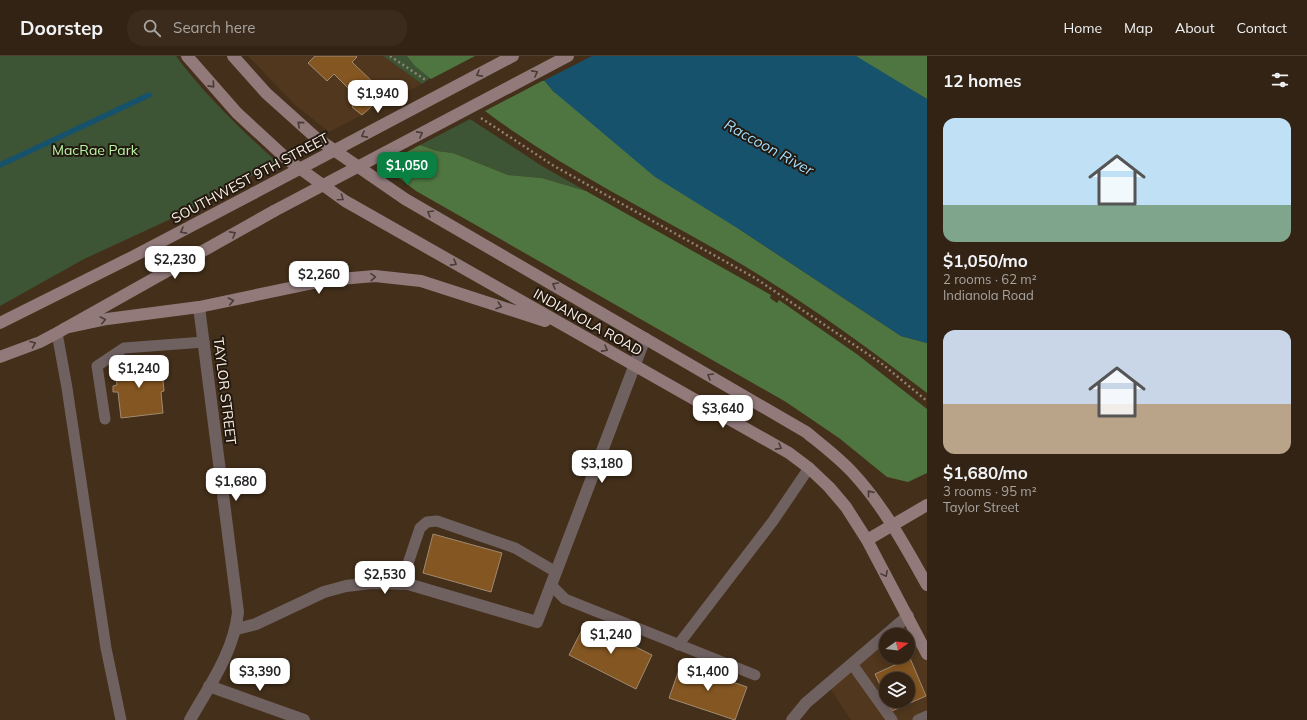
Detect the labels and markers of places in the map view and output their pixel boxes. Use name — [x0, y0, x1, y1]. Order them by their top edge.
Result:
pin: $1,940 — [345, 80, 411, 114]
pin: $1,050 — [374, 152, 440, 186]
pin: $2,230 — [142, 246, 208, 280]
pin: $2,260 — [286, 261, 352, 295]
pin: $1,240 — [106, 355, 172, 389]
pin: $3,640 — [690, 395, 756, 429]
pin: $3,180 — [569, 450, 635, 484]
pin: $1,680 — [203, 468, 269, 502]
pin: $2,530 — [352, 561, 418, 595]
pin: $1,240 — [578, 621, 644, 655]
pin: $3,390 — [227, 658, 293, 692]
pin: $1,400 — [675, 658, 741, 692]

